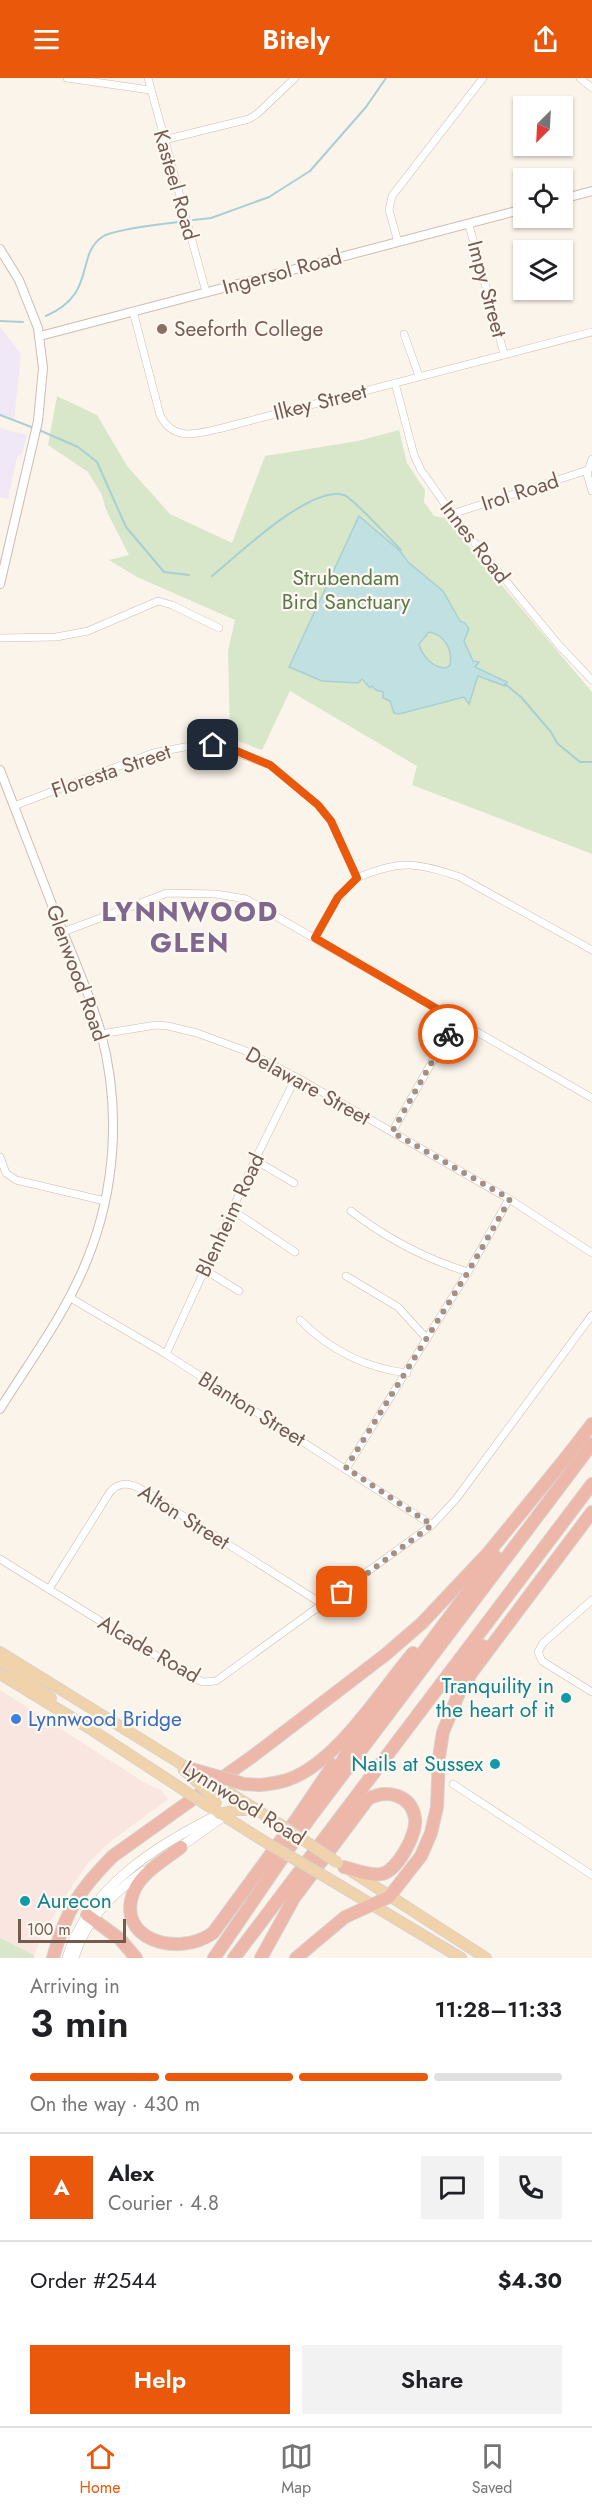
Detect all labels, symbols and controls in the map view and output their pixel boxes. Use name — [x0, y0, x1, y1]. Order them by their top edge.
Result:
text: Bitely — [262, 20, 330, 59]
icon: menu — [30, 23, 63, 56]
icon: share — [529, 23, 562, 56]
north arrow — [513, 96, 573, 156]
map controls — [513, 96, 573, 300]
street label: Kasteel Road — [146, 126, 206, 244]
button: locate — [513, 168, 573, 228]
street label: Impy Street — [460, 237, 514, 341]
button: layers — [513, 240, 573, 300]
street label: Ingersol Road — [219, 242, 345, 302]
place label: Seeforth College — [174, 314, 323, 344]
marker: Seeforth College — [155, 322, 169, 336]
street label: Ilkey Street — [270, 376, 370, 428]
street label: Irol Road — [477, 465, 563, 519]
street label: Innes Road — [433, 494, 517, 590]
park label: Strubendam Bird Sanctuary — [282, 563, 411, 617]
pin — [187, 719, 238, 770]
icon: home — [196, 728, 229, 761]
street label: Floresta Street — [47, 737, 175, 805]
district label: LYNNWOOD GLEN — [101, 892, 279, 962]
street label: Glenwood Road — [38, 901, 116, 1045]
courier — [418, 1004, 478, 1064]
icon: bike — [432, 1018, 465, 1051]
street label: Delaware Street — [240, 1039, 376, 1133]
street label: Blenheim Road — [188, 1148, 272, 1282]
street label: Blanton Street — [192, 1364, 312, 1454]
street label: Alton Street — [133, 1477, 235, 1557]
pin — [316, 1566, 367, 1617]
icon: bag — [325, 1575, 358, 1608]
street label: Alcade Road — [92, 1608, 206, 1690]
place label: Tranquility in the heart of it — [436, 1671, 554, 1725]
marker: Tranquility in the heart of it — [559, 1691, 573, 1705]
place label: Lynnwood Bridge — [28, 1704, 182, 1734]
marker: Lynnwood Bridge — [9, 1712, 23, 1726]
place label: Nails at Sussex — [351, 1749, 483, 1779]
street label: Lynnwood Road — [177, 1753, 311, 1853]
marker: Nails at Sussex — [488, 1757, 502, 1771]
place label: Aurecon — [37, 1886, 112, 1916]
marker: Aurecon — [18, 1894, 32, 1908]
scale bar — [18, 1916, 126, 1944]
text: 100 m — [27, 1918, 71, 1941]
text: Arriving in — [30, 1972, 120, 2001]
text: 11:28–11:33 — [435, 1993, 562, 2025]
text: 3 min — [30, 1995, 129, 2052]
text: On the way · 430 m — [30, 2090, 200, 2119]
button: chat — [421, 2156, 484, 2219]
button: phone — [499, 2156, 562, 2219]
text: Alex — [108, 2157, 154, 2189]
text: A — [53, 2171, 70, 2203]
text: Courier · 4.8 — [108, 2189, 219, 2218]
text: Order #2544 — [30, 2264, 157, 2296]
text: $4.30 — [498, 2264, 562, 2296]
button: Help — [30, 2345, 290, 2414]
button: Share — [302, 2345, 562, 2414]
tab: Home — [80, 2440, 120, 2499]
tab: Map — [280, 2440, 313, 2499]
tab: Saved — [472, 2440, 512, 2499]

